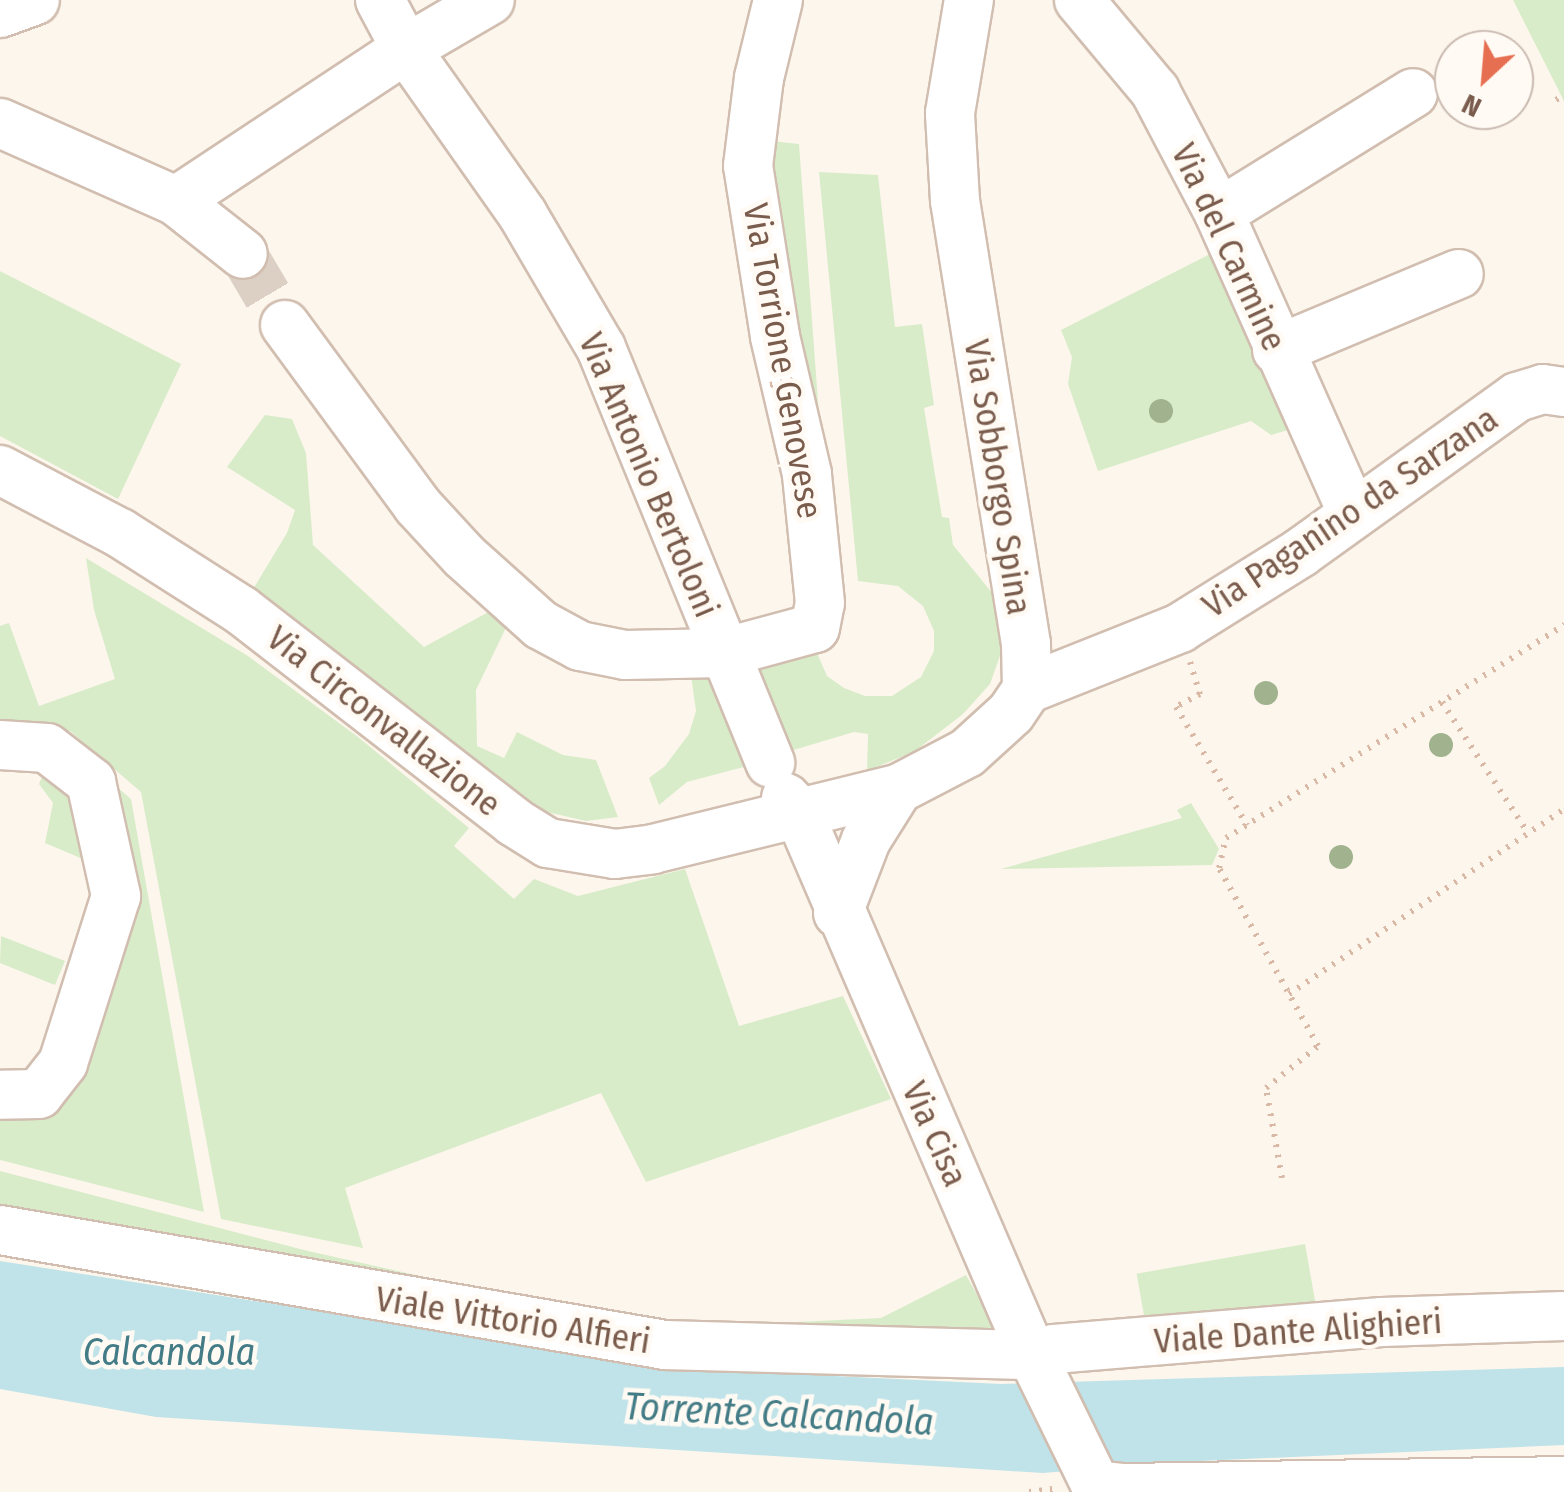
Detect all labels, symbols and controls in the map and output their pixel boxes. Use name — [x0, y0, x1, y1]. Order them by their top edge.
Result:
north arrow — [1434, 30, 1534, 130]
text: N — [1457, 87, 1486, 124]
street label: Via del Carmine — [1163, 137, 1295, 357]
street label: Via Torrione Genovese — [735, 200, 831, 522]
street label: Via Antonio Bertoloni — [570, 327, 728, 623]
street label: Via Sobborgo Spina — [956, 336, 1040, 618]
street label: Via Paganino da Sarzana — [1194, 398, 1506, 626]
street label: Via Circonvallazione — [259, 617, 509, 825]
street label: Via Cisa — [893, 1075, 977, 1193]
street label: Viale Vittorio Alfieri — [373, 1278, 653, 1362]
street label: Viale Dante Alighieri — [1153, 1300, 1443, 1362]
water label: Calcandola — [83, 1330, 255, 1376]
water label: Torrente Calcandola — [623, 1384, 935, 1446]

